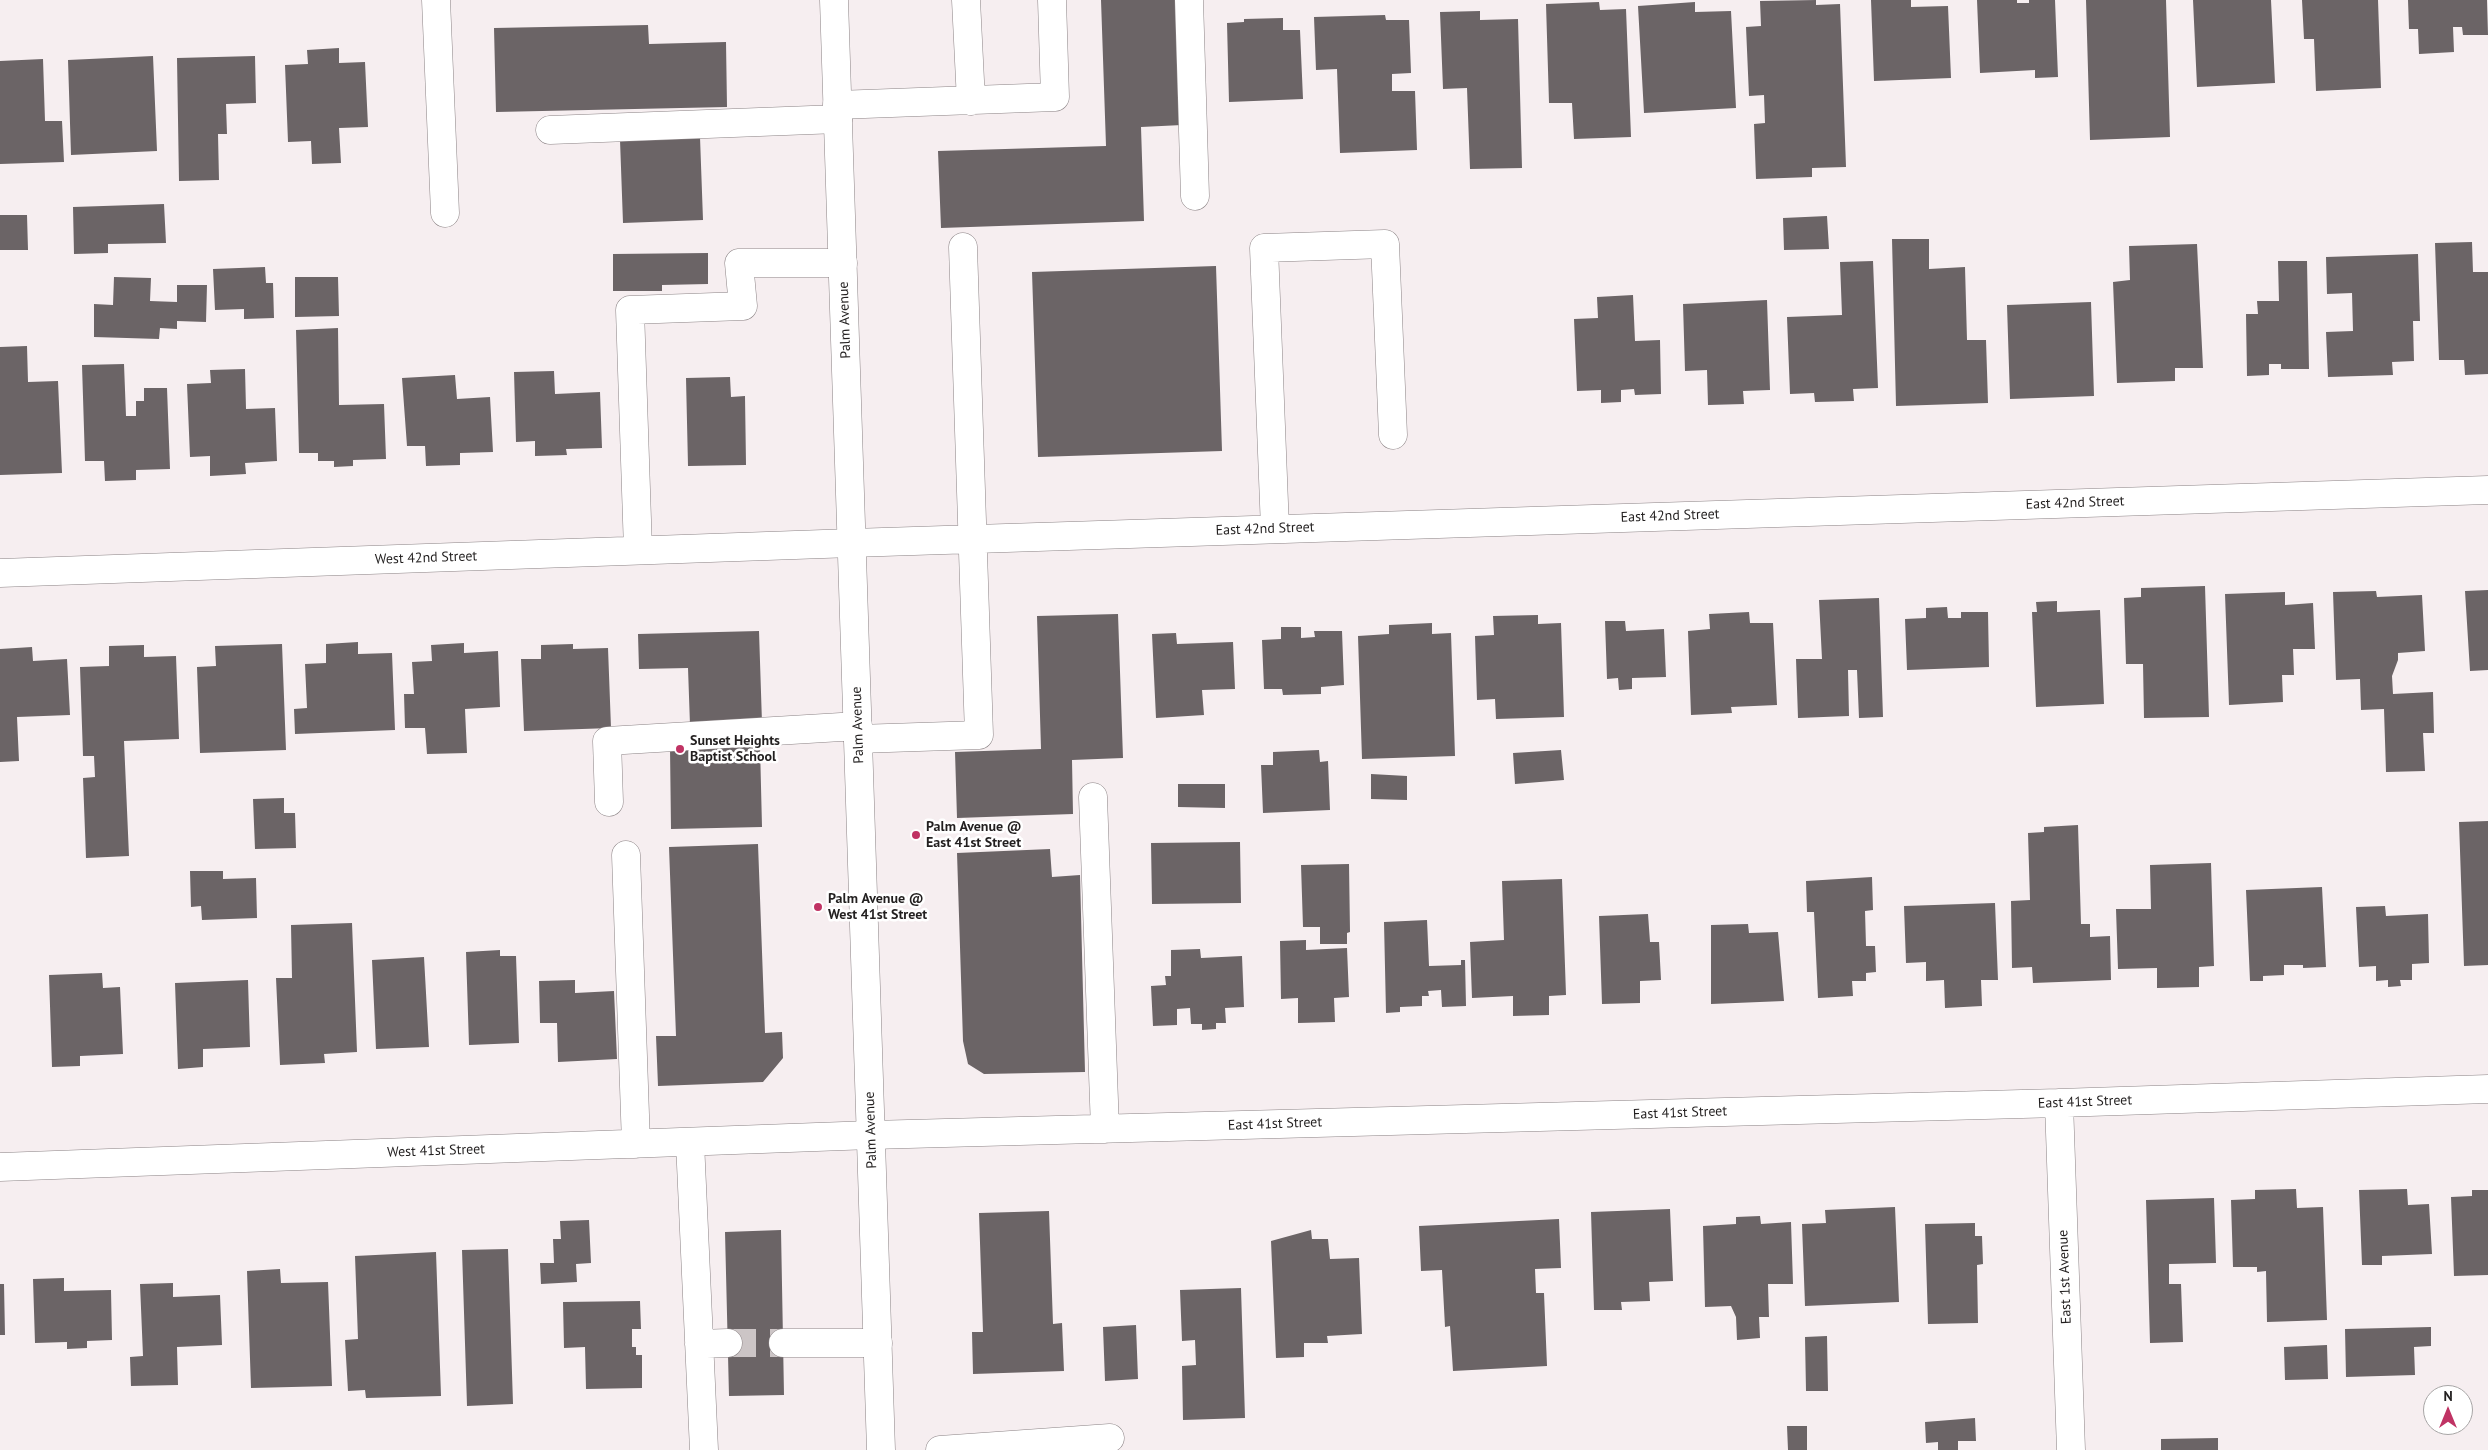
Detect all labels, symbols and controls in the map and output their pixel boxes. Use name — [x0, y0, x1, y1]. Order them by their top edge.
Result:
street label: Palm Avenue — [835, 281, 855, 359]
street label: East 42nd Street — [2025, 493, 2125, 513]
street label: East 42nd Street — [1620, 506, 1720, 526]
street label: East 42nd Street — [1215, 519, 1315, 539]
street label: West 42nd Street — [375, 548, 477, 568]
street label: Palm Avenue — [848, 686, 868, 764]
place label: Sunset Heights Baptist School — [690, 733, 780, 766]
marker: Sunset Heights Baptist School — [674, 743, 686, 755]
place label: Palm Avenue @ East 41st Street — [926, 819, 1022, 852]
marker: Palm Avenue @ East 41st Street — [910, 829, 922, 841]
place label: Palm Avenue @ West 41st Street — [828, 891, 927, 924]
marker: Palm Avenue @ West 41st Street — [812, 901, 824, 913]
street label: Palm Avenue — [861, 1091, 881, 1169]
street label: East 41st Street — [2038, 1092, 2132, 1112]
street label: East 41st Street — [1633, 1103, 1727, 1123]
street label: East 41st Street — [1228, 1114, 1322, 1134]
street label: West 41st Street — [387, 1141, 485, 1161]
street label: East 1st Avenue — [2055, 1229, 2075, 1325]
north arrow — [2423, 1385, 2473, 1435]
text: N — [2443, 1387, 2453, 1405]

